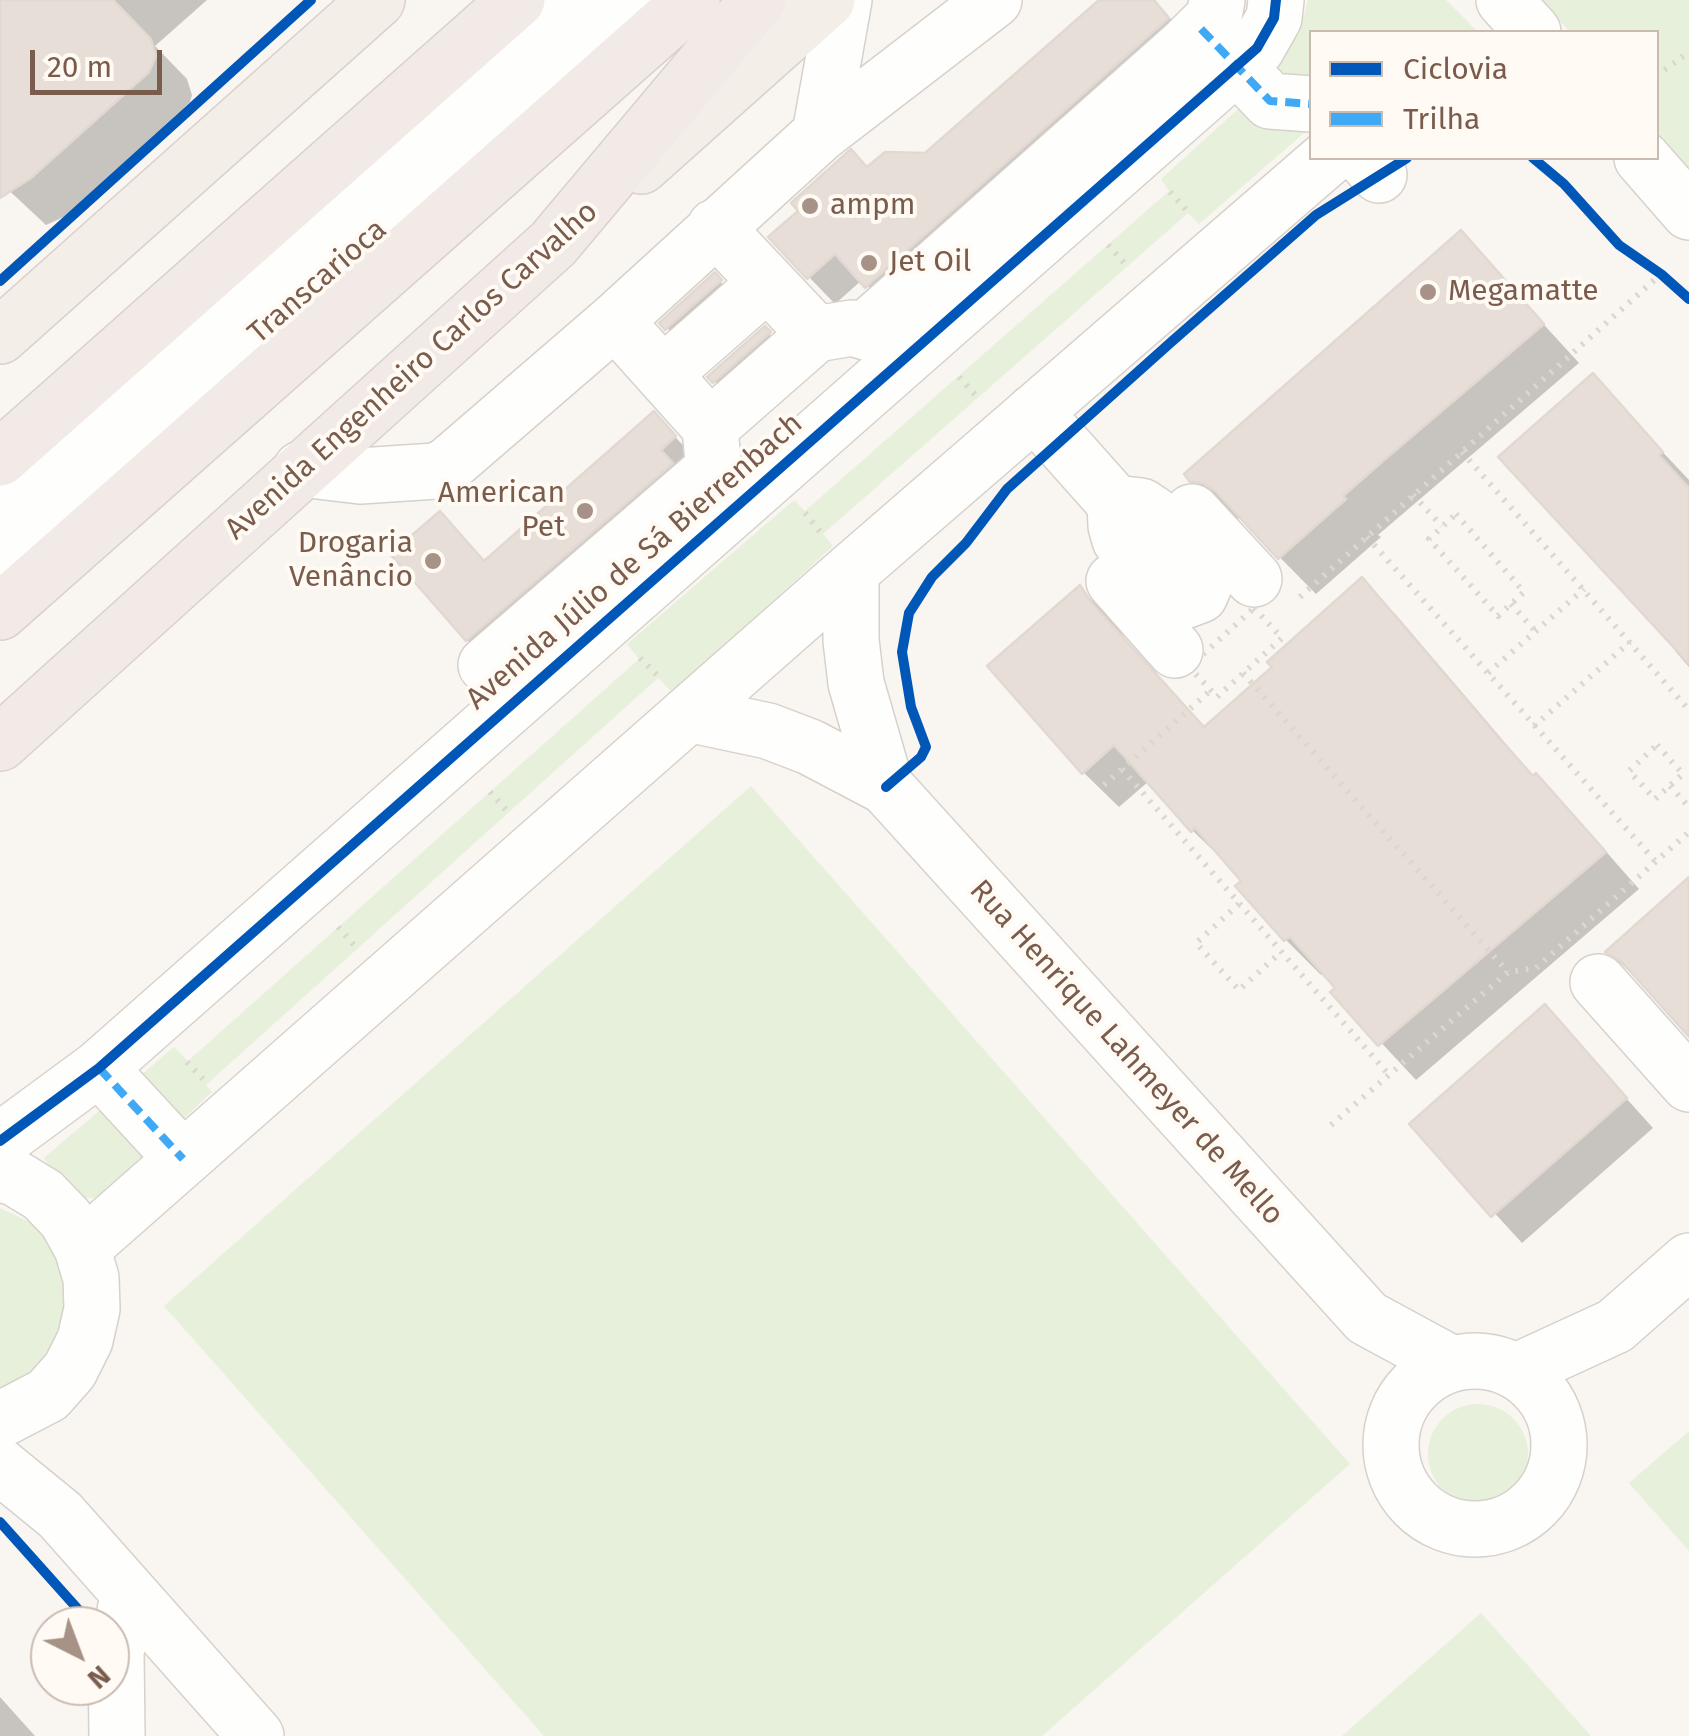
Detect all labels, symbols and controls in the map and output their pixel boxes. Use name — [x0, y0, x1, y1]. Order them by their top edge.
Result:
scale bar — [35, 30, 168, 92]
legend — [1309, 30, 1659, 160]
text: 20 m — [47, 49, 112, 85]
text: Ciclovia — [1403, 51, 1508, 87]
text: Trilha — [1403, 101, 1480, 137]
place label: ampm — [830, 188, 916, 224]
street label: Avenida Engenheiro Carlos Carvalho — [218, 194, 606, 548]
marker: ampm — [799, 195, 821, 217]
street label: Transcarioca — [242, 212, 394, 352]
place label: Jet Oil — [889, 245, 971, 281]
marker: Jet Oil — [858, 252, 880, 274]
place label: Megamatte — [1448, 274, 1599, 310]
marker: Megamatte — [1417, 281, 1439, 303]
street label: Avenida Júlio de Sá Bierrenbach — [460, 406, 810, 718]
place label: American Pet — [438, 476, 565, 546]
marker: American Pet — [574, 500, 596, 522]
place label: Drogaria Venâncio — [289, 526, 413, 596]
marker: Drogaria Venâncio — [422, 550, 444, 572]
street label: Rua Henrique Lahmeyer de Mello — [961, 873, 1291, 1233]
north arrow — [30, 1606, 130, 1706]
text: N — [81, 1659, 117, 1696]

